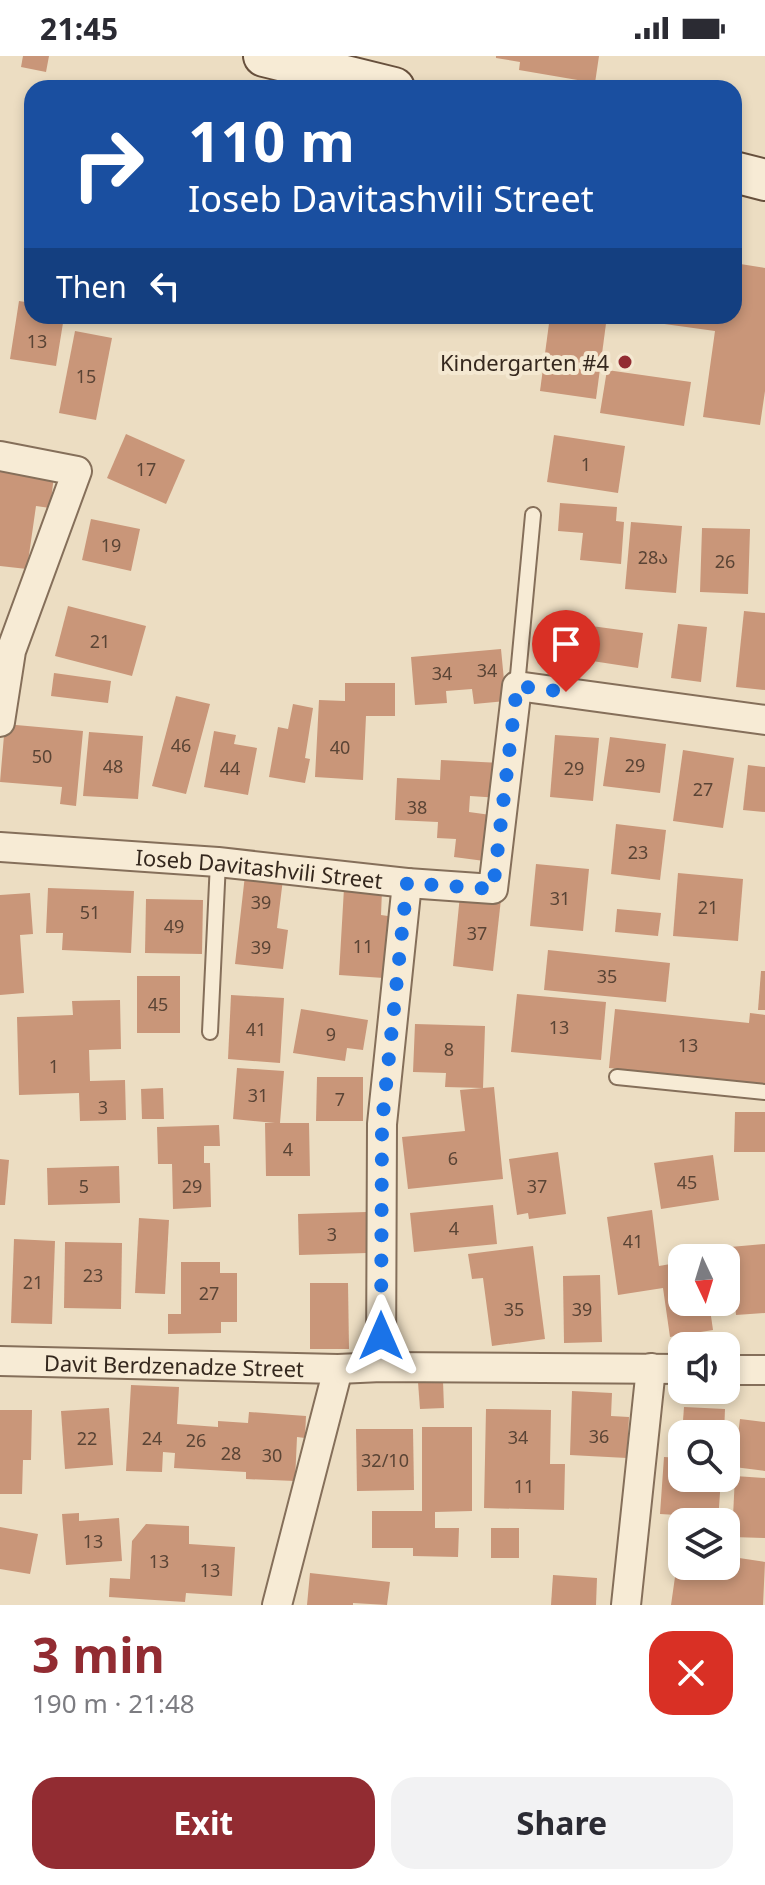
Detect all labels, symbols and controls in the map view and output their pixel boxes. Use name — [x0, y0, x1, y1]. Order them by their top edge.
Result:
text: 21:45 — [40, 8, 118, 49]
text: 110 m — [188, 102, 355, 178]
icon: right — [56, 112, 160, 216]
text: Ioseb Davitashvili Street — [188, 174, 594, 223]
icon: left — [143, 264, 187, 308]
text: Then — [56, 266, 127, 307]
house number: 13 — [27, 329, 47, 353]
place label: Kindergarten #4 — [440, 348, 609, 377]
marker: Kindergarten #4 — [616, 353, 634, 371]
house number: 15 — [76, 364, 96, 388]
house number: 1 — [581, 452, 591, 476]
house number: 17 — [136, 457, 156, 481]
house number: 19 — [101, 533, 121, 557]
house number: 28ა — [638, 545, 668, 569]
house number: 26 — [715, 549, 735, 573]
pin — [532, 610, 600, 692]
icon: arrive — [544, 622, 588, 666]
house number: 21 — [90, 629, 110, 653]
house number: 34 — [477, 658, 497, 682]
house number: 34 — [432, 661, 452, 685]
house number: 46 — [171, 733, 191, 757]
house number: 40 — [330, 735, 350, 759]
house number: 50 — [32, 744, 52, 768]
house number: 29 — [625, 753, 645, 777]
house number: 48 — [103, 754, 123, 778]
house number: 44 — [220, 756, 240, 780]
house number: 29 — [564, 756, 584, 780]
house number: 27 — [693, 777, 713, 801]
house number: 38 — [407, 795, 427, 819]
house number: 23 — [628, 840, 648, 864]
street label: Ioseb Davitashvili Street — [135, 842, 384, 895]
house number: 31 — [550, 886, 570, 910]
house number: 39 — [251, 890, 271, 914]
house number: 21 — [698, 895, 718, 919]
house number: 51 — [80, 900, 100, 924]
house number: 49 — [164, 914, 184, 938]
house number: 37 — [467, 921, 487, 945]
house number: 11 — [353, 934, 373, 958]
house number: 39 — [251, 935, 271, 959]
house number: 35 — [597, 964, 617, 988]
house number: 45 — [148, 992, 168, 1016]
house number: 13 — [549, 1015, 569, 1039]
house number: 41 — [246, 1017, 266, 1041]
house number: 9 — [326, 1022, 336, 1046]
house number: 13 — [678, 1033, 698, 1057]
house number: 8 — [444, 1037, 454, 1061]
house number: 1 — [49, 1054, 59, 1078]
house number: 31 — [248, 1083, 268, 1107]
house number: 7 — [335, 1087, 345, 1111]
house number: 3 — [98, 1095, 108, 1119]
house number: 4 — [283, 1137, 293, 1161]
house number: 6 — [448, 1146, 458, 1170]
house number: 45 — [677, 1170, 697, 1194]
house number: 5 — [79, 1174, 89, 1198]
house number: 29 — [182, 1174, 202, 1198]
house number: 37 — [527, 1174, 547, 1198]
house number: 4 — [449, 1216, 459, 1240]
house number: 3 — [327, 1222, 337, 1246]
house number: 41 — [623, 1229, 643, 1253]
north arrow — [668, 1244, 740, 1316]
map controls — [668, 1244, 740, 1580]
house number: 23 — [83, 1263, 103, 1287]
house number: 21 — [23, 1270, 43, 1294]
house number: 27 — [199, 1281, 219, 1305]
position arrow — [339, 1294, 423, 1378]
house number: 35 — [504, 1297, 524, 1321]
house number: 39 — [572, 1297, 592, 1321]
button: sound — [668, 1332, 740, 1404]
street label: Davit Berdzenadze Street — [44, 1348, 304, 1383]
button: search — [668, 1420, 740, 1492]
house number: 36 — [589, 1424, 609, 1448]
house number: 34 — [508, 1425, 528, 1449]
house number: 22 — [77, 1426, 97, 1450]
house number: 24 — [142, 1426, 162, 1450]
house number: 26 — [186, 1428, 206, 1452]
house number: 28 — [221, 1441, 241, 1465]
house number: 30 — [262, 1443, 282, 1467]
house number: 32/10 — [361, 1448, 409, 1472]
house number: 11 — [514, 1474, 534, 1498]
button: layers — [668, 1508, 740, 1580]
house number: 13 — [83, 1529, 103, 1553]
house number: 13 — [149, 1549, 169, 1573]
house number: 13 — [200, 1558, 220, 1582]
text: 3 min — [32, 1622, 165, 1687]
button: close — [649, 1631, 733, 1715]
text: 190 m · 21:48 — [32, 1685, 195, 1721]
button: Exit — [32, 1777, 375, 1869]
button: Share — [391, 1777, 733, 1869]

